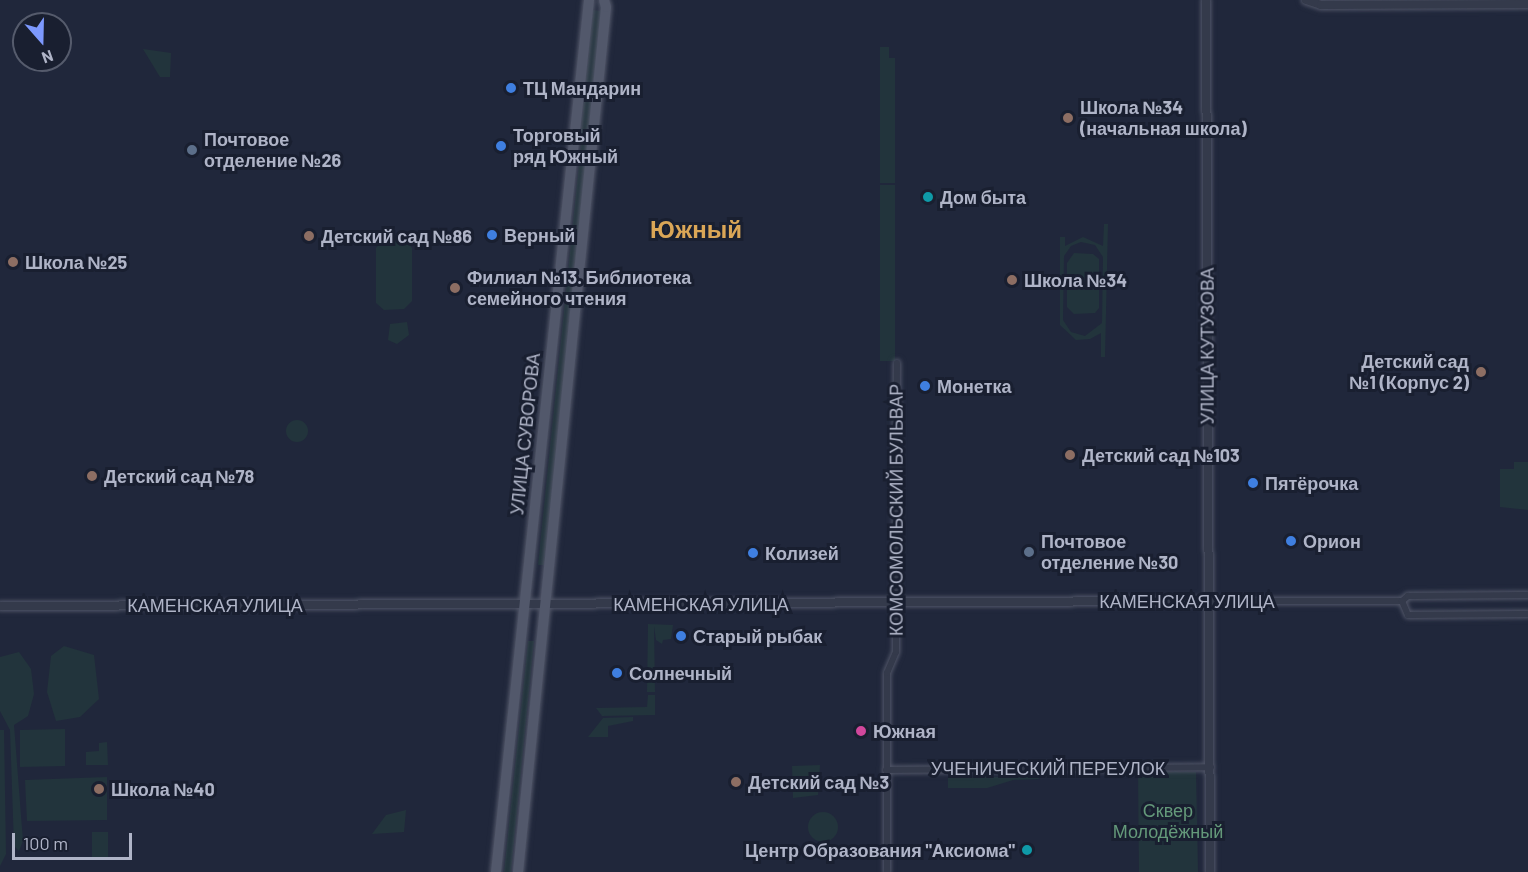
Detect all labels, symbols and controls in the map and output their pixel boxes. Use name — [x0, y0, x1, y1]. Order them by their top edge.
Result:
north arrow — [12, 12, 72, 72]
text: N — [39, 47, 56, 68]
place label: ТЦ Мандарин — [523, 77, 641, 99]
marker: ТЦ Мандарин — [504, 81, 518, 95]
place label: Школа №34 (начальная школа) — [1080, 97, 1247, 140]
marker: Школа №34 (начальная школа) — [1061, 111, 1075, 125]
place label: Торговый ряд Южный — [513, 125, 618, 168]
place label: Почтовое отделение №26 — [204, 129, 341, 172]
marker: Торговый ряд Южный — [494, 139, 508, 153]
marker: Почтовое отделение №26 — [185, 143, 199, 157]
place label: Дом быта — [940, 186, 1026, 208]
marker: Дом быта — [921, 190, 935, 204]
district label: Южный — [650, 215, 742, 243]
place label: Верный — [504, 224, 575, 246]
place label: Детский сад №86 — [321, 225, 472, 247]
marker: Верный — [485, 228, 499, 242]
marker: Детский сад №86 — [302, 229, 316, 243]
place label: Школа №25 — [25, 251, 127, 273]
marker: Школа №25 — [6, 255, 20, 269]
place label: Филиал №13. Библиотека семейного чтения — [467, 267, 691, 310]
street label: УЛИЦА КУТУЗОВА — [1196, 268, 1218, 424]
place label: Школа №34 — [1024, 269, 1127, 291]
marker: Школа №34 — [1005, 273, 1019, 287]
marker: Филиал №13. Библиотека семейного чтения — [448, 281, 462, 295]
place label: Детский сад №1 (Корпус 2) — [1349, 351, 1469, 394]
street label: УЛИЦА СУВОРОВА — [506, 352, 544, 516]
marker: Детский сад №1 (Корпус 2) — [1474, 365, 1488, 379]
place label: Монетка — [937, 375, 1011, 397]
marker: Монетка — [918, 379, 932, 393]
street label: КОМСОМОЛЬСКИЙ БУЛЬВАР — [885, 384, 907, 636]
place label: Детский сад №103 — [1082, 444, 1240, 466]
marker: Детский сад №103 — [1063, 448, 1077, 462]
place label: Детский сад №78 — [104, 465, 254, 487]
marker: Детский сад №78 — [85, 469, 99, 483]
place label: Пятёрочка — [1265, 472, 1358, 494]
marker: Пятёрочка — [1246, 476, 1260, 490]
place label: Орион — [1303, 530, 1361, 552]
place label: Почтовое отделение №30 — [1041, 531, 1178, 574]
marker: Орион — [1284, 534, 1298, 548]
place label: Колизей — [765, 542, 839, 564]
marker: Почтовое отделение №30 — [1022, 545, 1036, 559]
marker: Колизей — [746, 546, 760, 560]
street label: КАМЕНСКАЯ УЛИЦА — [1099, 590, 1275, 612]
street label: КАМЕНСКАЯ УЛИЦА — [613, 593, 789, 615]
street label: КАМЕНСКАЯ УЛИЦА — [127, 594, 303, 616]
place label: Старый рыбак — [693, 625, 822, 647]
marker: Старый рыбак — [674, 629, 688, 643]
place label: Солнечный — [629, 662, 732, 684]
marker: Солнечный — [610, 666, 624, 680]
place label: Южная — [873, 720, 936, 742]
marker: Южная — [854, 724, 868, 738]
street label: УЧЕНИЧЕСКИЙ ПЕРЕУЛОК — [931, 757, 1165, 779]
place label: Детский сад №3 — [748, 771, 889, 793]
marker: Детский сад №3 — [729, 775, 743, 789]
place label: Школа №40 — [111, 778, 215, 800]
marker: Школа №40 — [92, 782, 106, 796]
park label: Сквер Молодёжный — [1113, 800, 1223, 842]
scale bar — [15, 821, 135, 859]
text: 100 m — [23, 832, 68, 854]
place label: Центр Образования "Аксиома" — [745, 839, 1015, 861]
marker: Центр Образования "Аксиома" — [1020, 843, 1034, 857]

